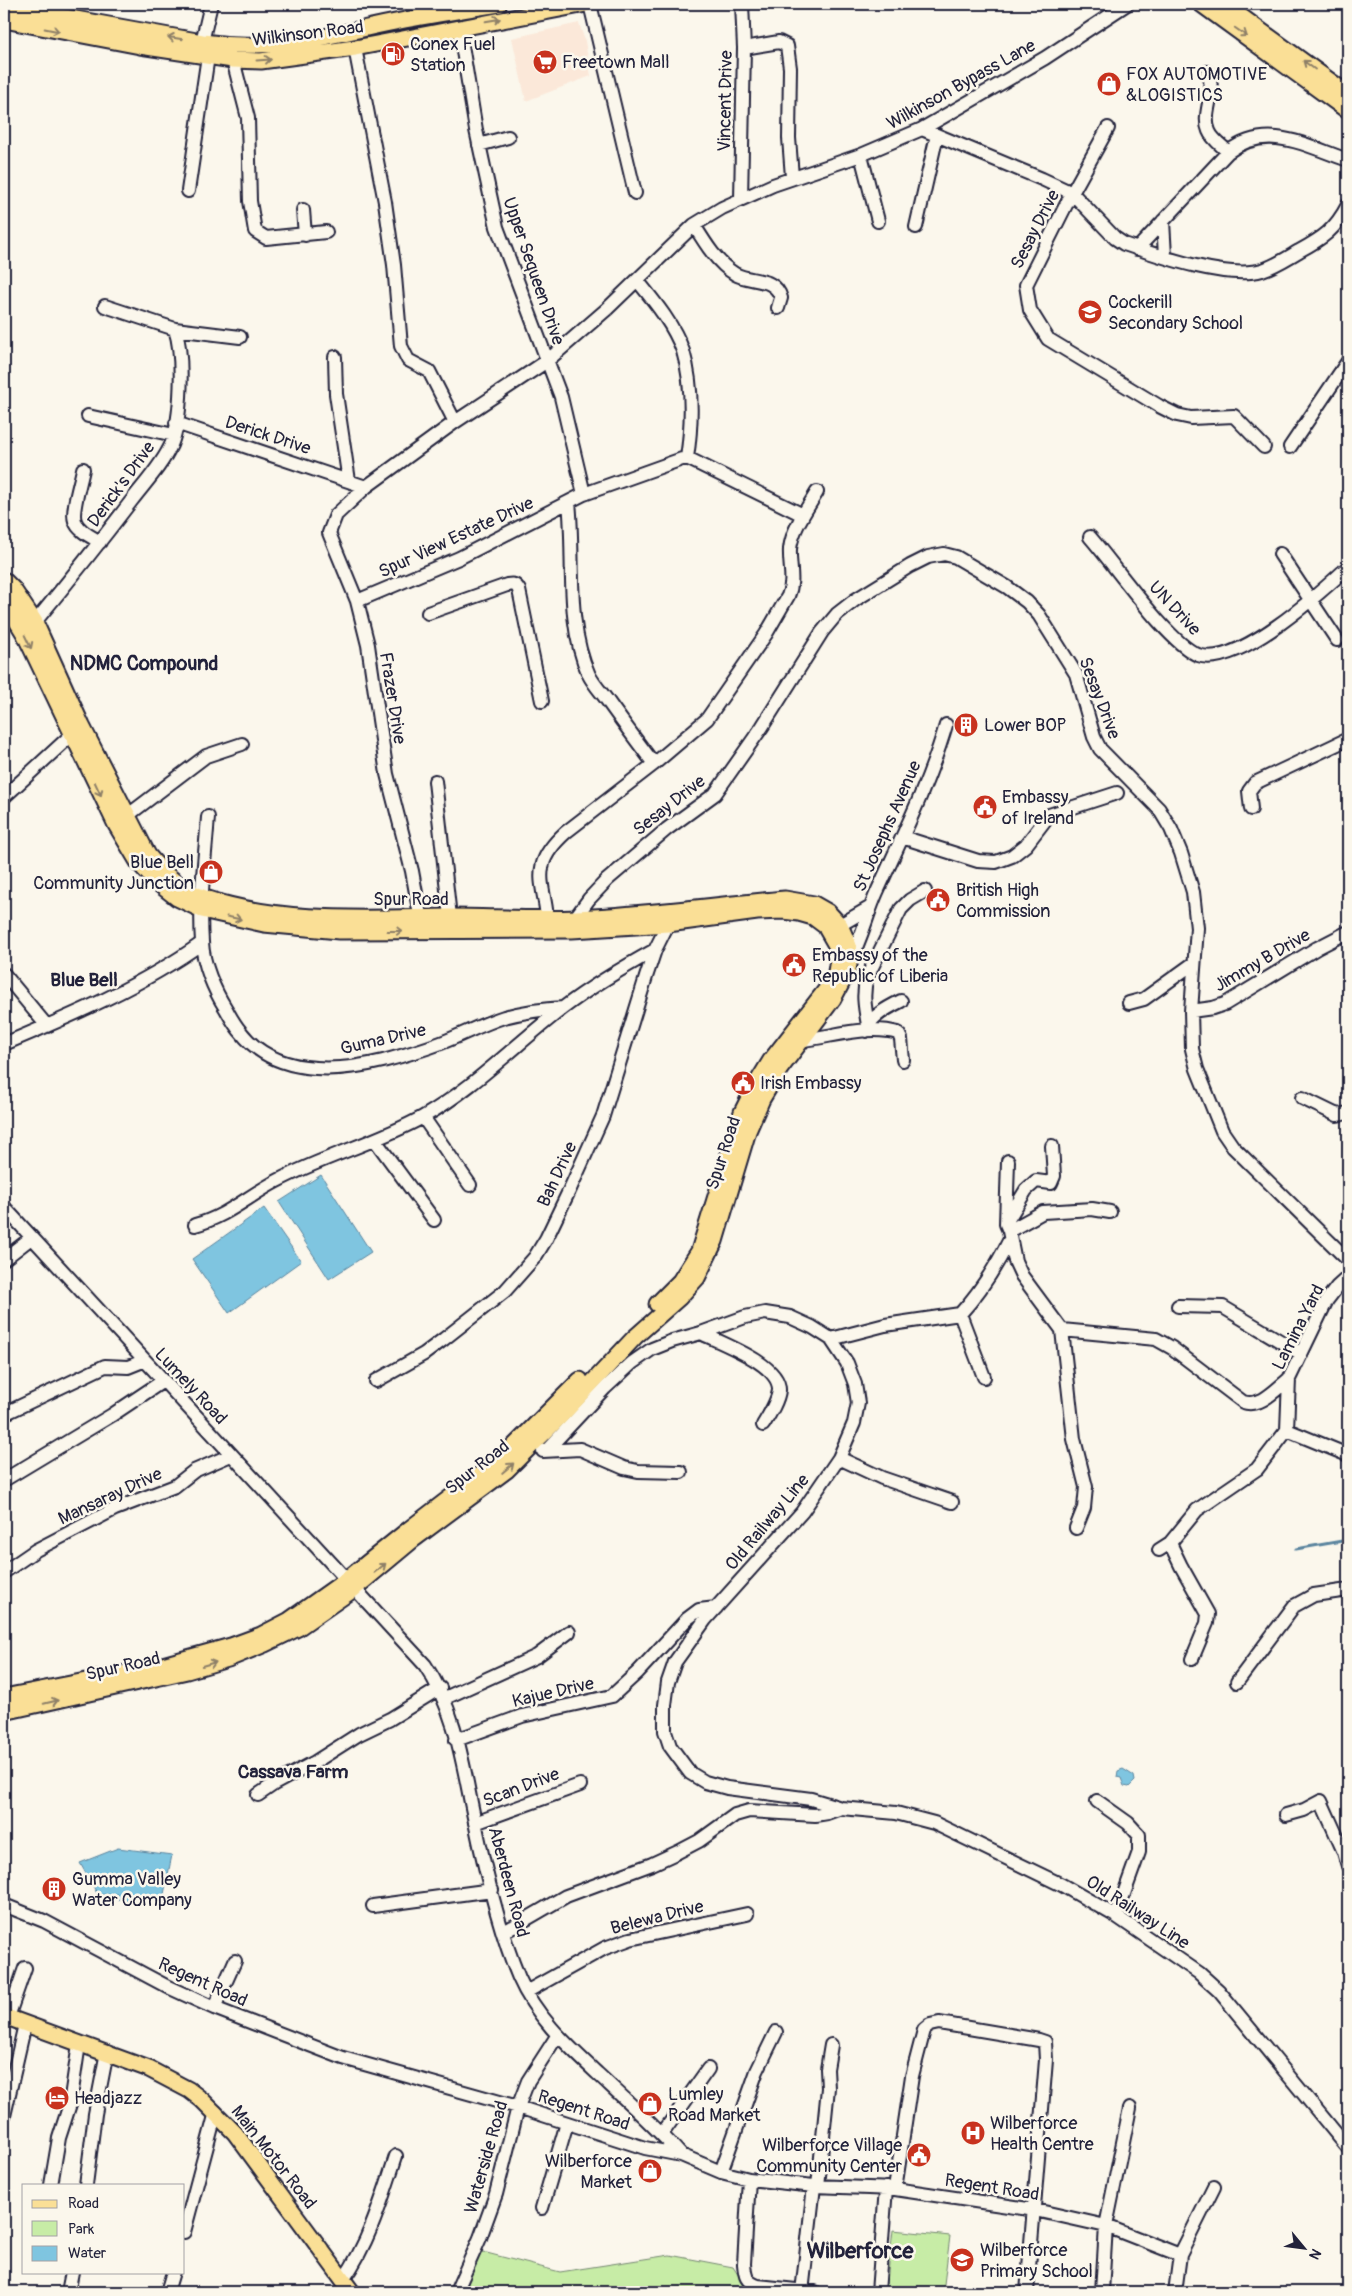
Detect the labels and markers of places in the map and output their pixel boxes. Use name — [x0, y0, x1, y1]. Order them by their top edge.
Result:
place label: Conex Fuel Station — [410, 33, 496, 77]
fuel station icon: Conex Fuel Station — [380, 41, 406, 67]
supermarket icon: Freetown Mall — [532, 49, 558, 75]
place label: Freetown Mall — [562, 51, 670, 74]
place label: FOX AUTOMOTIVE &LOGISTICS — [1126, 63, 1267, 107]
shop icon: FOX AUTOMOTIVE &LOGISTICS — [1096, 71, 1122, 97]
place label: Cockerill Secondary School — [1108, 291, 1243, 335]
school or university icon: Cockerill Secondary School — [1077, 299, 1103, 325]
building icon: Lower BOP — [953, 712, 979, 738]
place label: Lower BOP — [984, 714, 1067, 737]
place label: Embassy of Ireland — [1002, 786, 1074, 830]
public building icon: Embassy of Ireland — [972, 794, 998, 820]
place label: Blue Bell Community Junction — [33, 851, 194, 895]
shop icon: Blue Bell Community Junction — [198, 859, 224, 885]
place label: British High Commission — [956, 879, 1050, 923]
public building icon: British High Commission — [925, 887, 951, 913]
place label: Embassy of the Republic of Liberia — [812, 944, 948, 988]
public building icon: Embassy of the Republic of Liberia — [781, 952, 807, 978]
public building icon: Irish Embassy — [730, 1070, 756, 1096]
place label: Irish Embassy — [760, 1072, 862, 1095]
place label: Gumma Valley Water Company — [72, 1868, 192, 1912]
building icon: Gumma Valley Water Company — [41, 1876, 67, 1902]
place label: Lumley Road Market — [668, 2083, 761, 2127]
hotel icon: Headjazz — [44, 2085, 70, 2111]
place label: Headjazz — [74, 2087, 142, 2110]
shop icon: Lumley Road Market — [637, 2091, 663, 2117]
place label: Wilberforce Health Centre — [990, 2112, 1094, 2156]
hospital icon: Wilberforce Health Centre — [960, 2120, 986, 2146]
place label: Wilberforce Village Community Center — [756, 2134, 903, 2178]
public building icon: Wilberforce Village Community Center — [906, 2142, 932, 2168]
place label: Wilberforce Market — [545, 2150, 633, 2194]
shop icon: Wilberforce Market — [637, 2158, 663, 2184]
place label: Wilberforce Primary School — [980, 2239, 1093, 2283]
school or university icon: Wilberforce Primary School — [949, 2247, 975, 2273]

